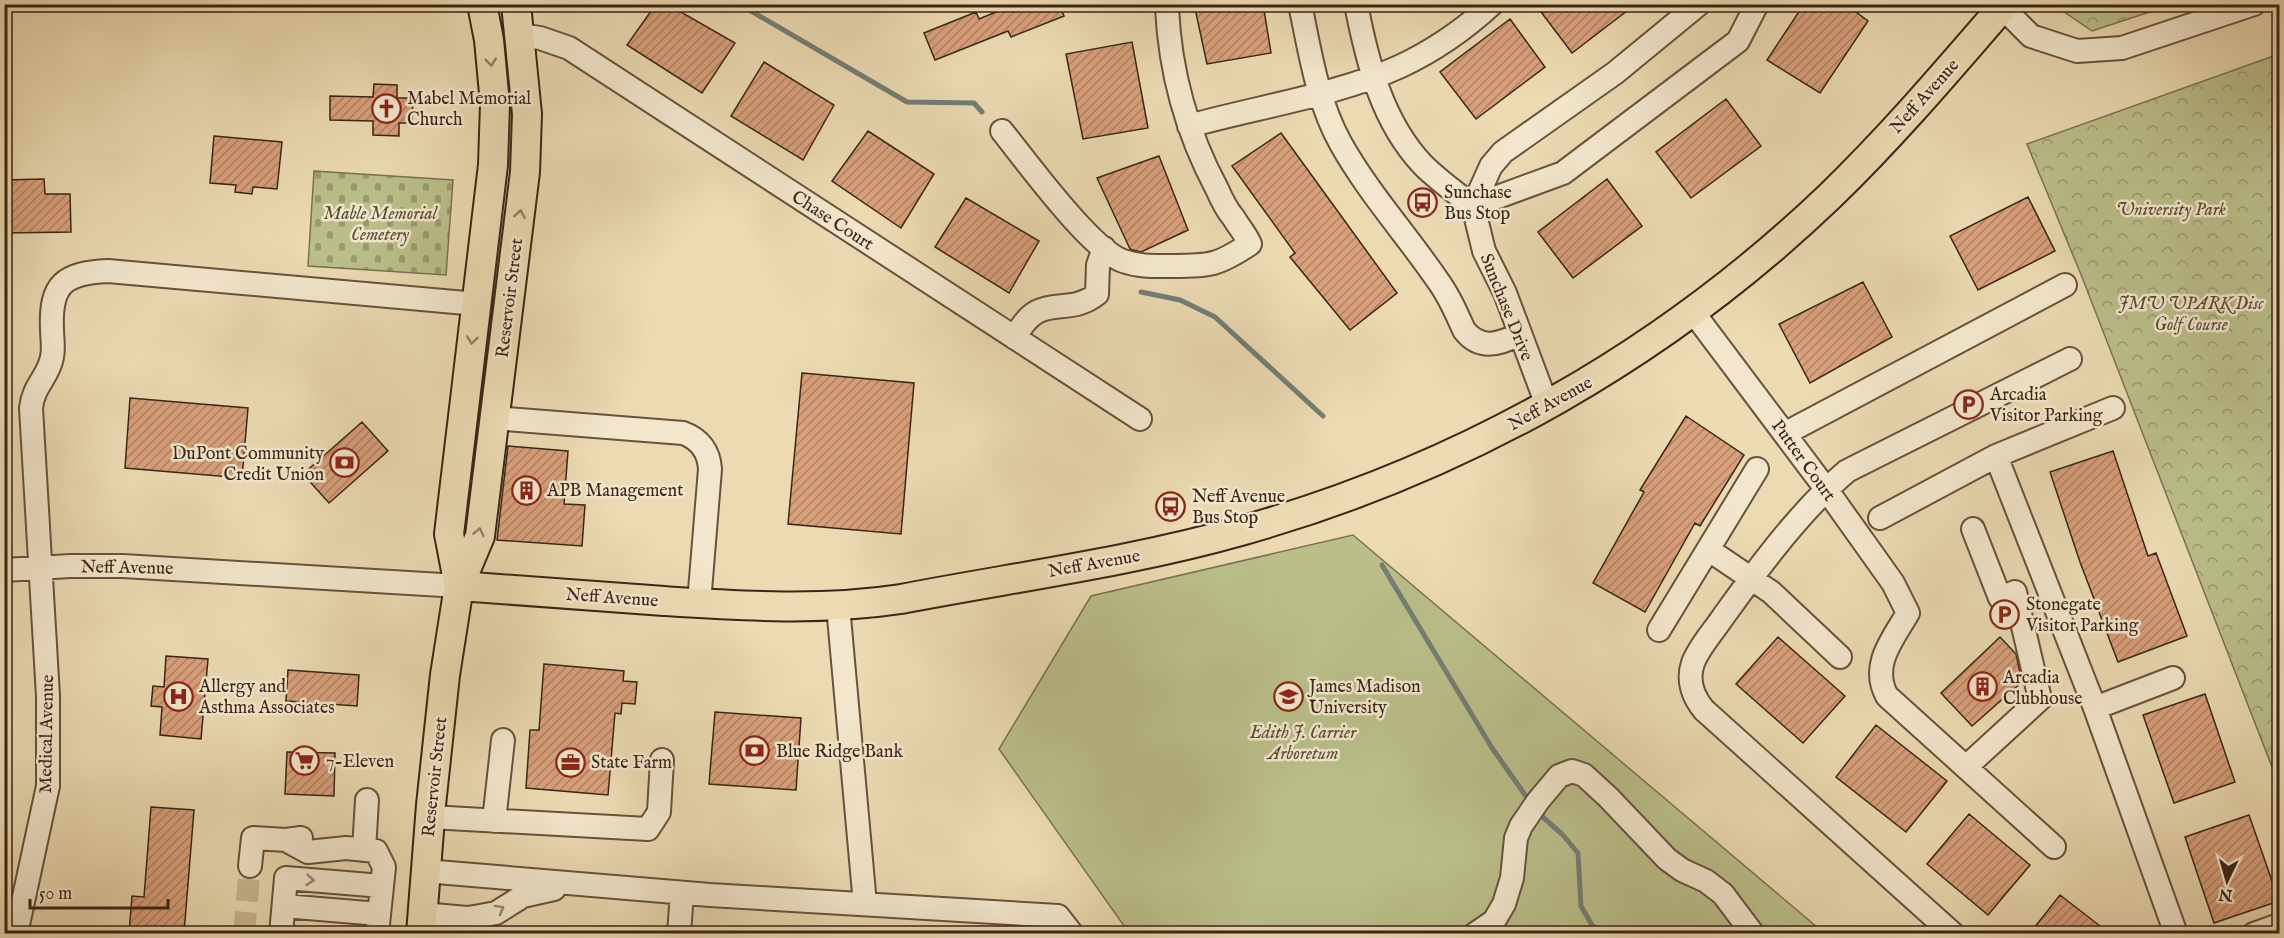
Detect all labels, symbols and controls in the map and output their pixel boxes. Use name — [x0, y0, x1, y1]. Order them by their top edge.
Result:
street label: Neff Avenue — [1885, 55, 1965, 139]
one-way arrow — [484, 58, 497, 67]
place label: Mabel Memorial Church — [407, 88, 531, 132]
church icon: Mabel Memorial Church — [370, 92, 402, 124]
place label: Sunchase Bus Stop — [1444, 182, 1512, 226]
street label: Chase Court — [787, 186, 878, 256]
bus stop icon: Sunchase Bus Stop — [1407, 186, 1439, 218]
park label: University Park — [2116, 199, 2226, 222]
park label: Mable Memorial Cemetery — [323, 203, 439, 247]
one-way arrow — [513, 209, 526, 219]
street label: Reservoir Street — [492, 237, 529, 359]
street label: Sunchase Drive — [1474, 251, 1538, 365]
park label: JMU UPARK Disc Golf Course — [2118, 293, 2264, 337]
one-way arrow — [467, 335, 479, 344]
street label: Neff Avenue — [1504, 372, 1597, 437]
place label: Arcadia Visitor Parking — [1989, 384, 2103, 428]
parking icon: Arcadia Visitor Parking — [1953, 388, 1985, 420]
street label: Putter Court — [1765, 415, 1840, 506]
place label: DuPont Community Credit Union — [172, 443, 324, 487]
bank icon: DuPont Community Credit Union — [329, 447, 361, 479]
building icon: APB Management — [510, 474, 542, 506]
place label: APB Management — [546, 480, 683, 503]
place label: Neff Avenue Bus Stop — [1192, 486, 1285, 530]
bus stop icon: Neff Avenue Bus Stop — [1155, 490, 1187, 522]
one-way arrow — [472, 527, 485, 537]
street label: Neff Avenue — [1046, 545, 1142, 584]
street label: Neff Avenue — [80, 556, 174, 581]
street label: Neff Avenue — [565, 584, 659, 613]
place label: Stonegate Visitor Parking — [2025, 594, 2139, 638]
parking icon: Stonegate Visitor Parking — [1989, 598, 2021, 630]
place label: Arcadia Clubhouse — [2002, 667, 2083, 711]
building icon: Arcadia Clubhouse — [1966, 671, 1998, 703]
street label: Medical Avenue — [35, 674, 60, 794]
place label: Allergy and Asthma Associates — [198, 676, 334, 720]
place label: James Madison University — [1307, 676, 1421, 720]
hospital icon: Allergy and Asthma Associates — [162, 680, 194, 712]
school or university icon: James Madison University — [1272, 680, 1304, 712]
street label: Reservoir Street — [418, 716, 453, 838]
park label: Edith J. Carrier Arboretum — [1249, 722, 1357, 766]
bank icon: Blue Ridge Bank — [739, 735, 771, 767]
place label: Blue Ridge Bank — [776, 741, 903, 764]
supermarket icon: 7-Eleven — [289, 745, 321, 777]
office icon: State Farm — [554, 746, 586, 778]
place label: 7-Eleven — [326, 751, 395, 774]
place label: State Farm — [591, 752, 672, 775]
north arrow — [2197, 851, 2257, 911]
scale bar — [30, 872, 168, 910]
one-way arrow — [305, 873, 314, 886]
text: 50 m — [39, 883, 72, 906]
text: N — [2218, 883, 2235, 905]
one-way arrow — [494, 905, 504, 916]

